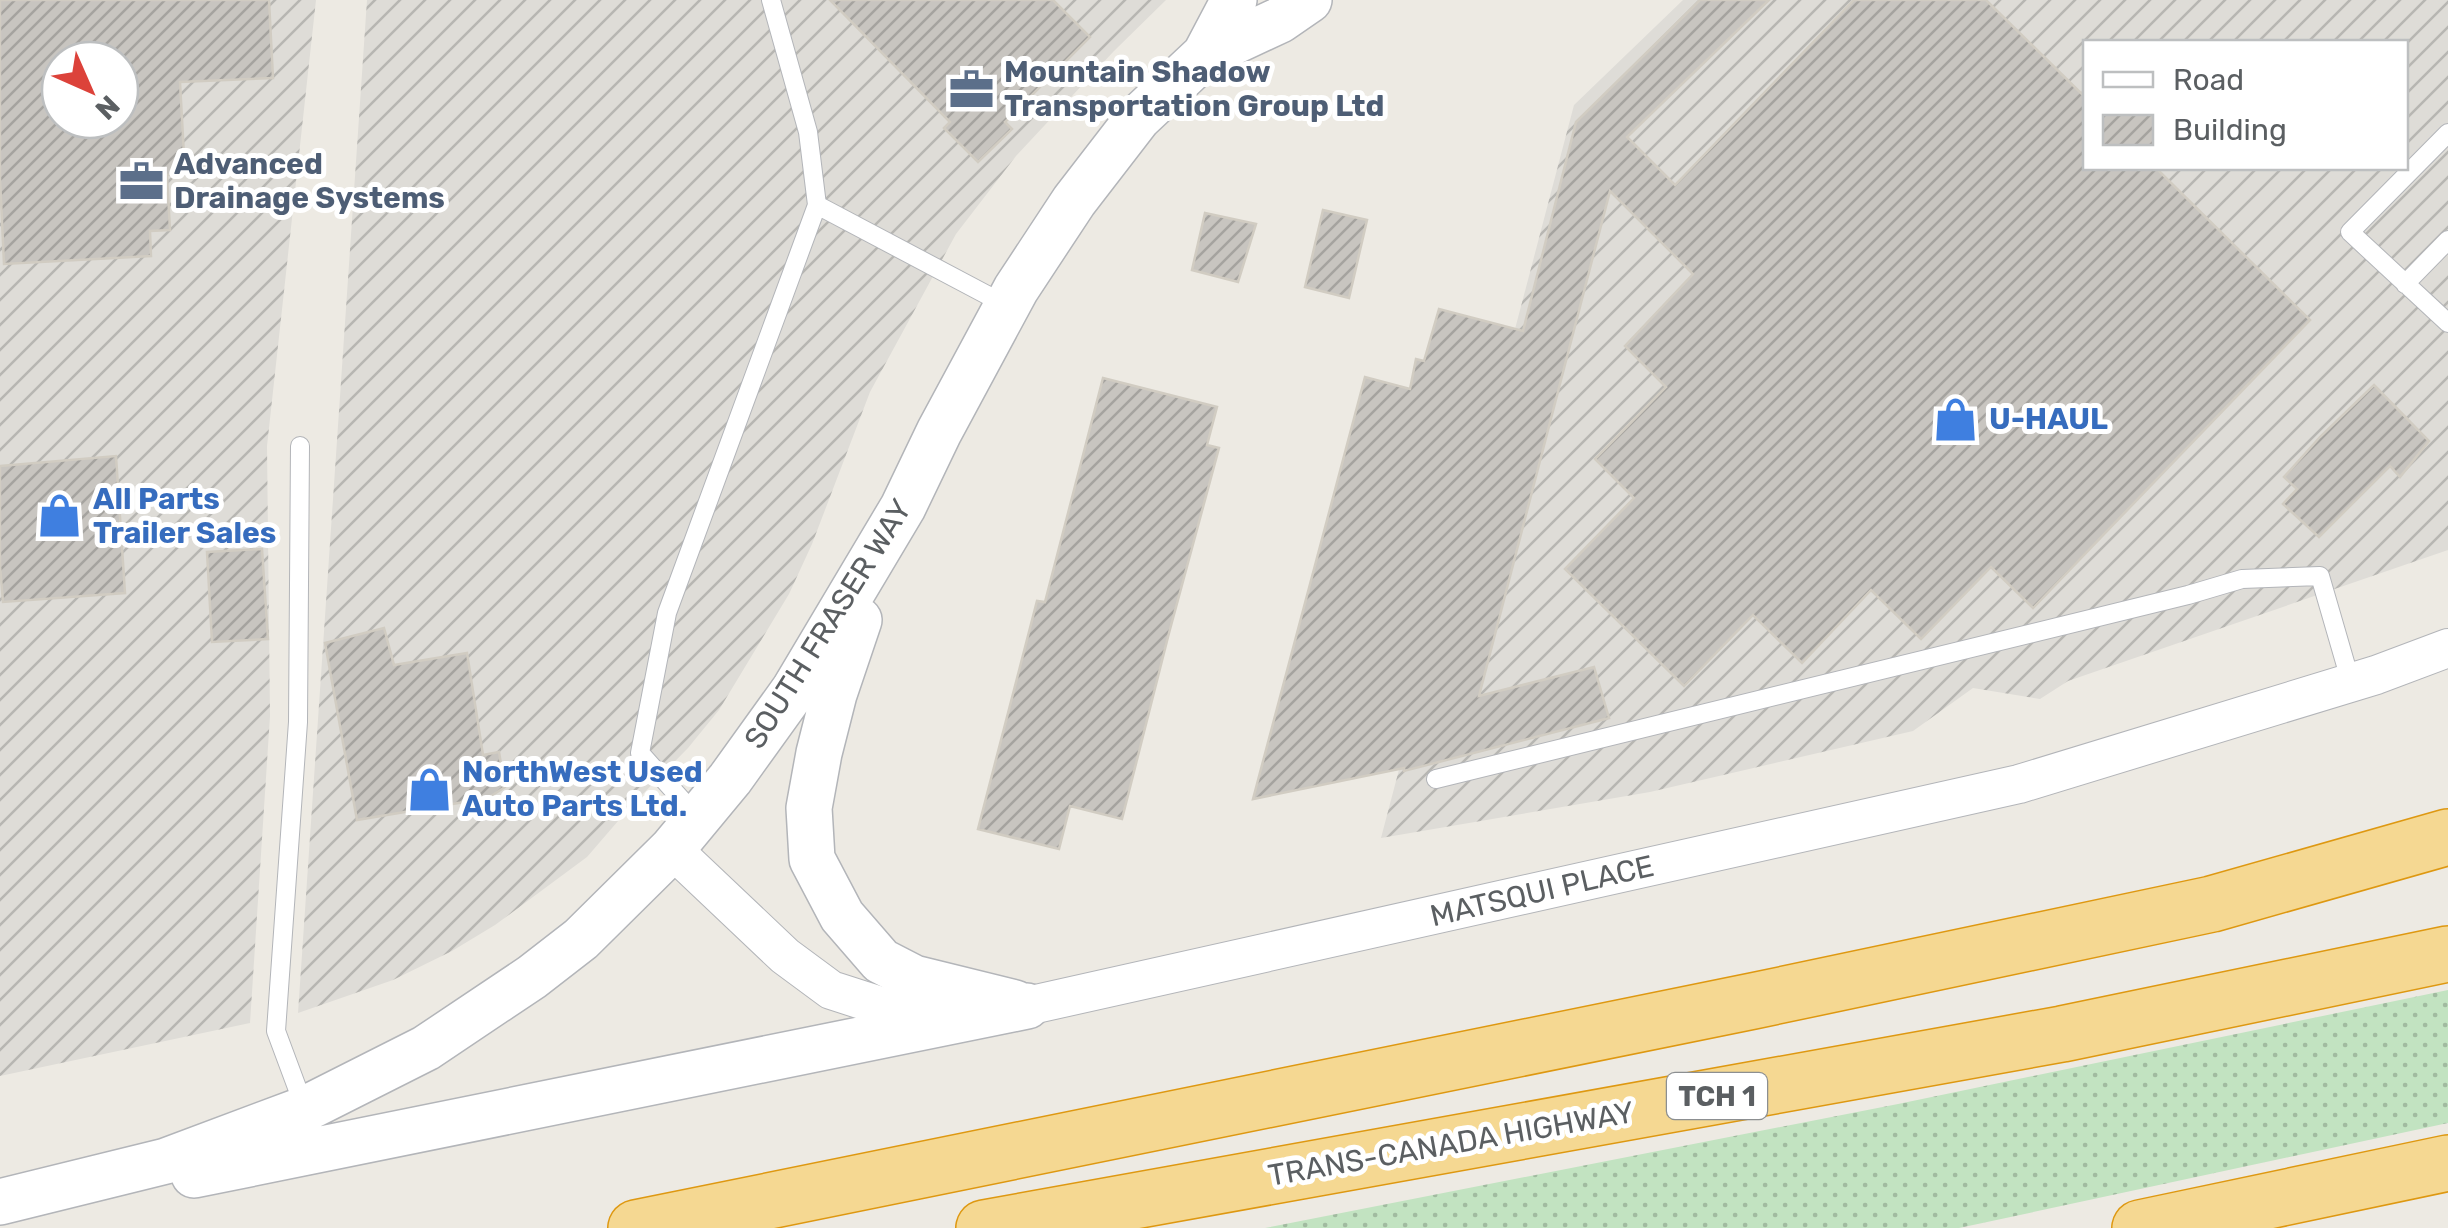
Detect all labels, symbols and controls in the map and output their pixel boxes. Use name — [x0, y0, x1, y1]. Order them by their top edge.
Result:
north arrow — [40, 40, 140, 140]
legend — [2083, 40, 2408, 170]
place label: Mountain Shadow Transportation Group Ltd — [1004, 54, 1384, 124]
text: Road — [2173, 62, 2244, 98]
office icon: Mountain Shadow Transportation Group Ltd — [947, 65, 995, 113]
text: N — [89, 89, 126, 126]
text: Building — [2173, 112, 2287, 148]
place label: Advanced Drainage Systems — [174, 146, 445, 216]
office icon: Advanced Drainage Systems — [117, 157, 165, 205]
shop icon: U-HAUL — [1932, 395, 1980, 443]
place label: U-HAUL — [1989, 401, 2108, 437]
place label: All Parts Trailer Sales — [93, 481, 276, 551]
shop icon: All Parts Trailer Sales — [36, 492, 84, 540]
street label: SOUTH FRASER WAY — [737, 493, 919, 755]
place label: NorthWest Used Auto Parts Ltd. — [462, 754, 703, 824]
shop icon: NorthWest Used Auto Parts Ltd. — [405, 765, 453, 813]
street label: MATSQUI PLACE — [1427, 848, 1657, 934]
road number: TCH 1 — [1667, 1073, 1767, 1119]
street label: TRANS-CANADA HIGHWAY — [1265, 1094, 1637, 1194]

